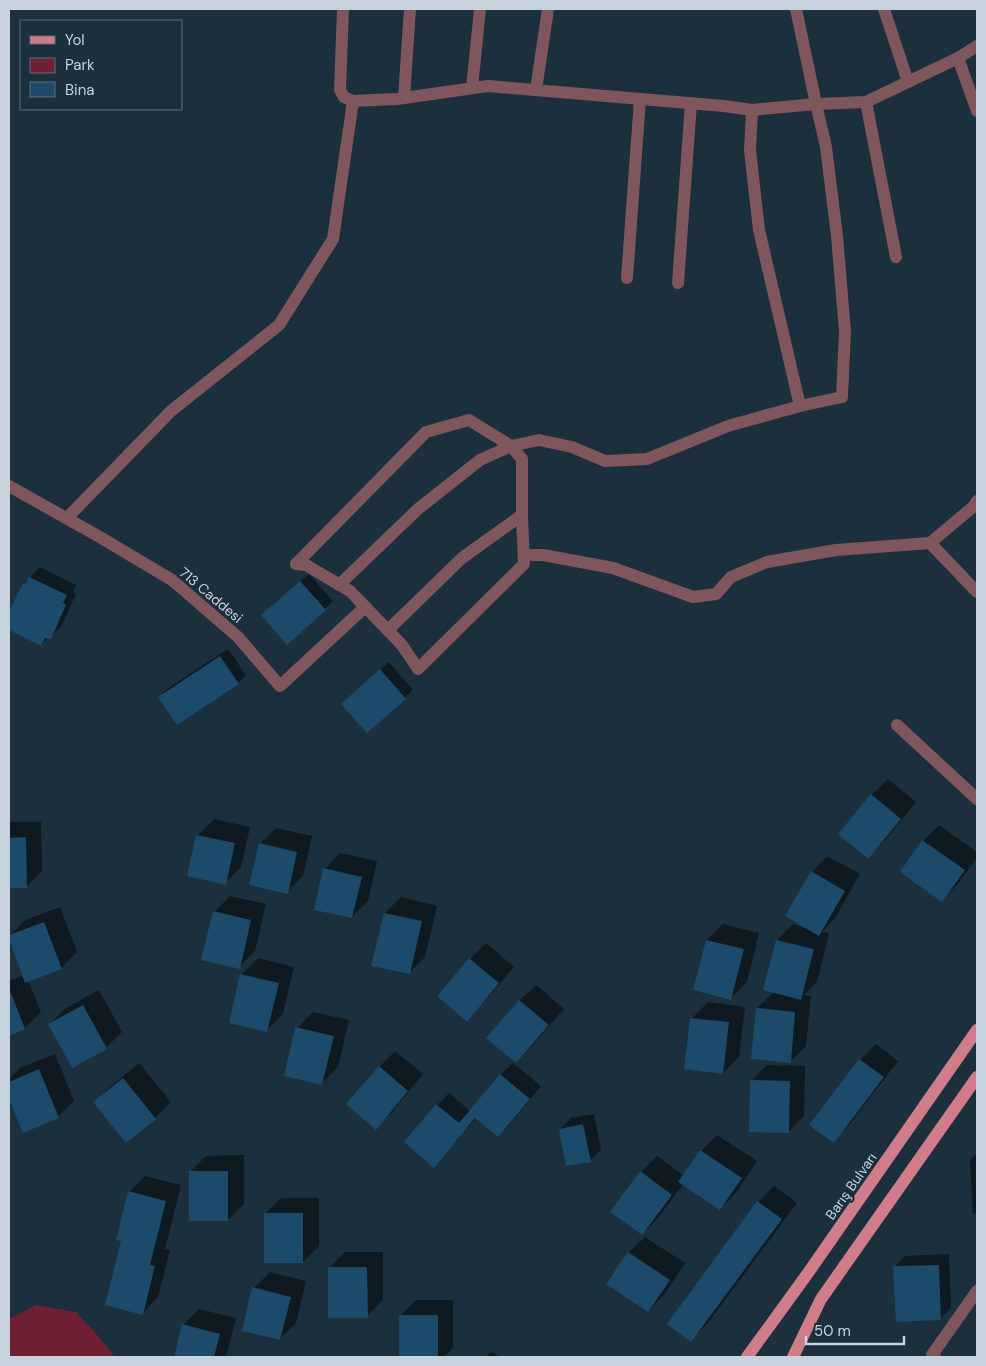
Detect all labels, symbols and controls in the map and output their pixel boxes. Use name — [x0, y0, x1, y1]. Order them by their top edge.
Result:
legend — [20, 20, 182, 110]
text: Yol — [65, 30, 85, 50]
text: Park — [65, 55, 95, 75]
text: Bina — [65, 80, 94, 100]
street label: 713 Caddesi — [176, 563, 246, 627]
street label: Barış Bulvarı — [821, 1149, 881, 1223]
scale bar — [806, 1314, 904, 1346]
text: 50 m — [814, 1321, 851, 1341]

